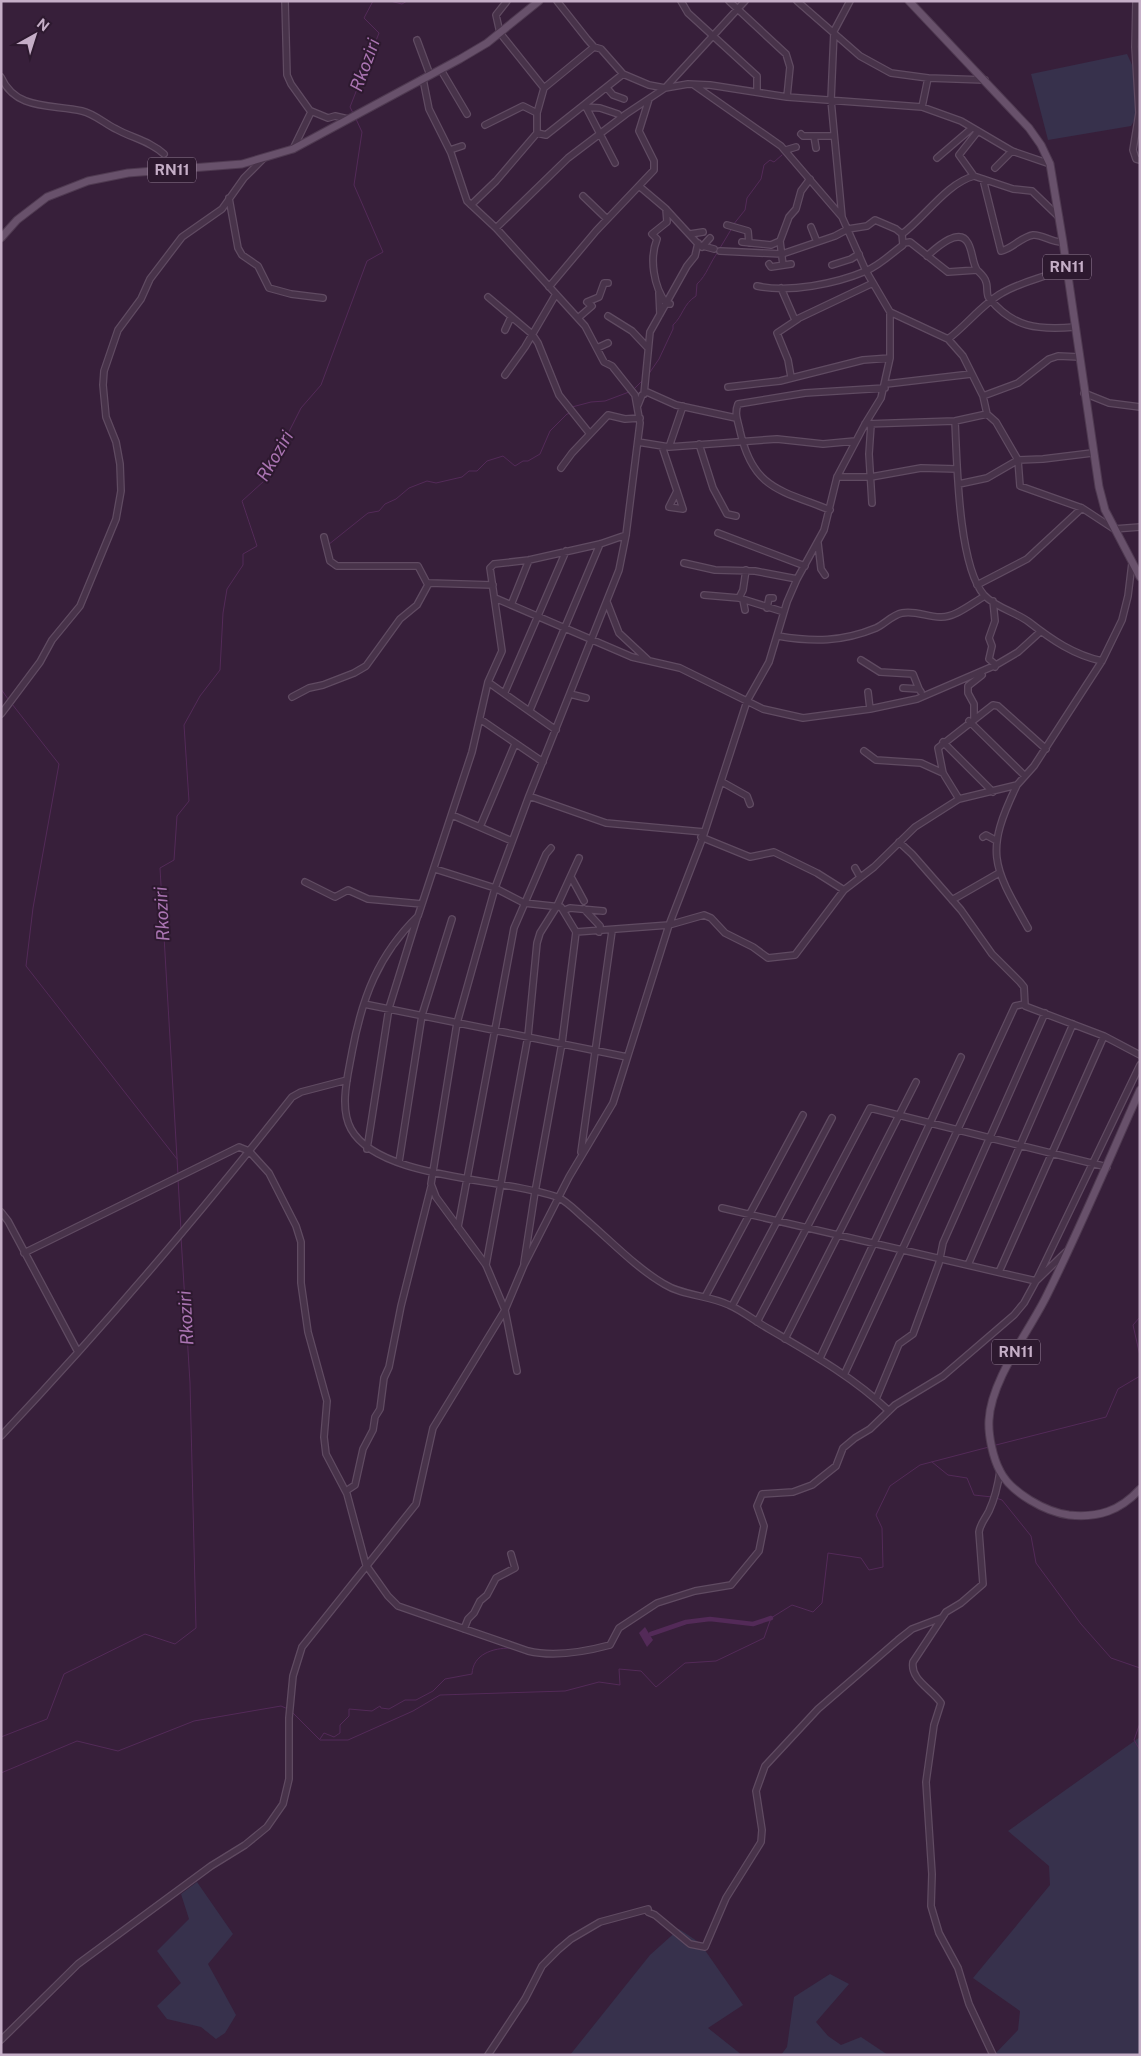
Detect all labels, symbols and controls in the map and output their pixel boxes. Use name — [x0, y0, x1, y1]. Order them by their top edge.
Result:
north arrow — [10, 10, 60, 60]
text: N — [34, 15, 52, 35]
water label: Rkoziri — [345, 35, 384, 94]
road number: RN11 — [148, 158, 196, 182]
road number: RN11 — [1043, 254, 1091, 280]
water label: Rkoziri — [252, 426, 298, 485]
water label: Rkoziri — [150, 886, 173, 942]
water label: Rkoziri — [174, 1290, 197, 1346]
road number: RN11 — [992, 1340, 1040, 1364]

